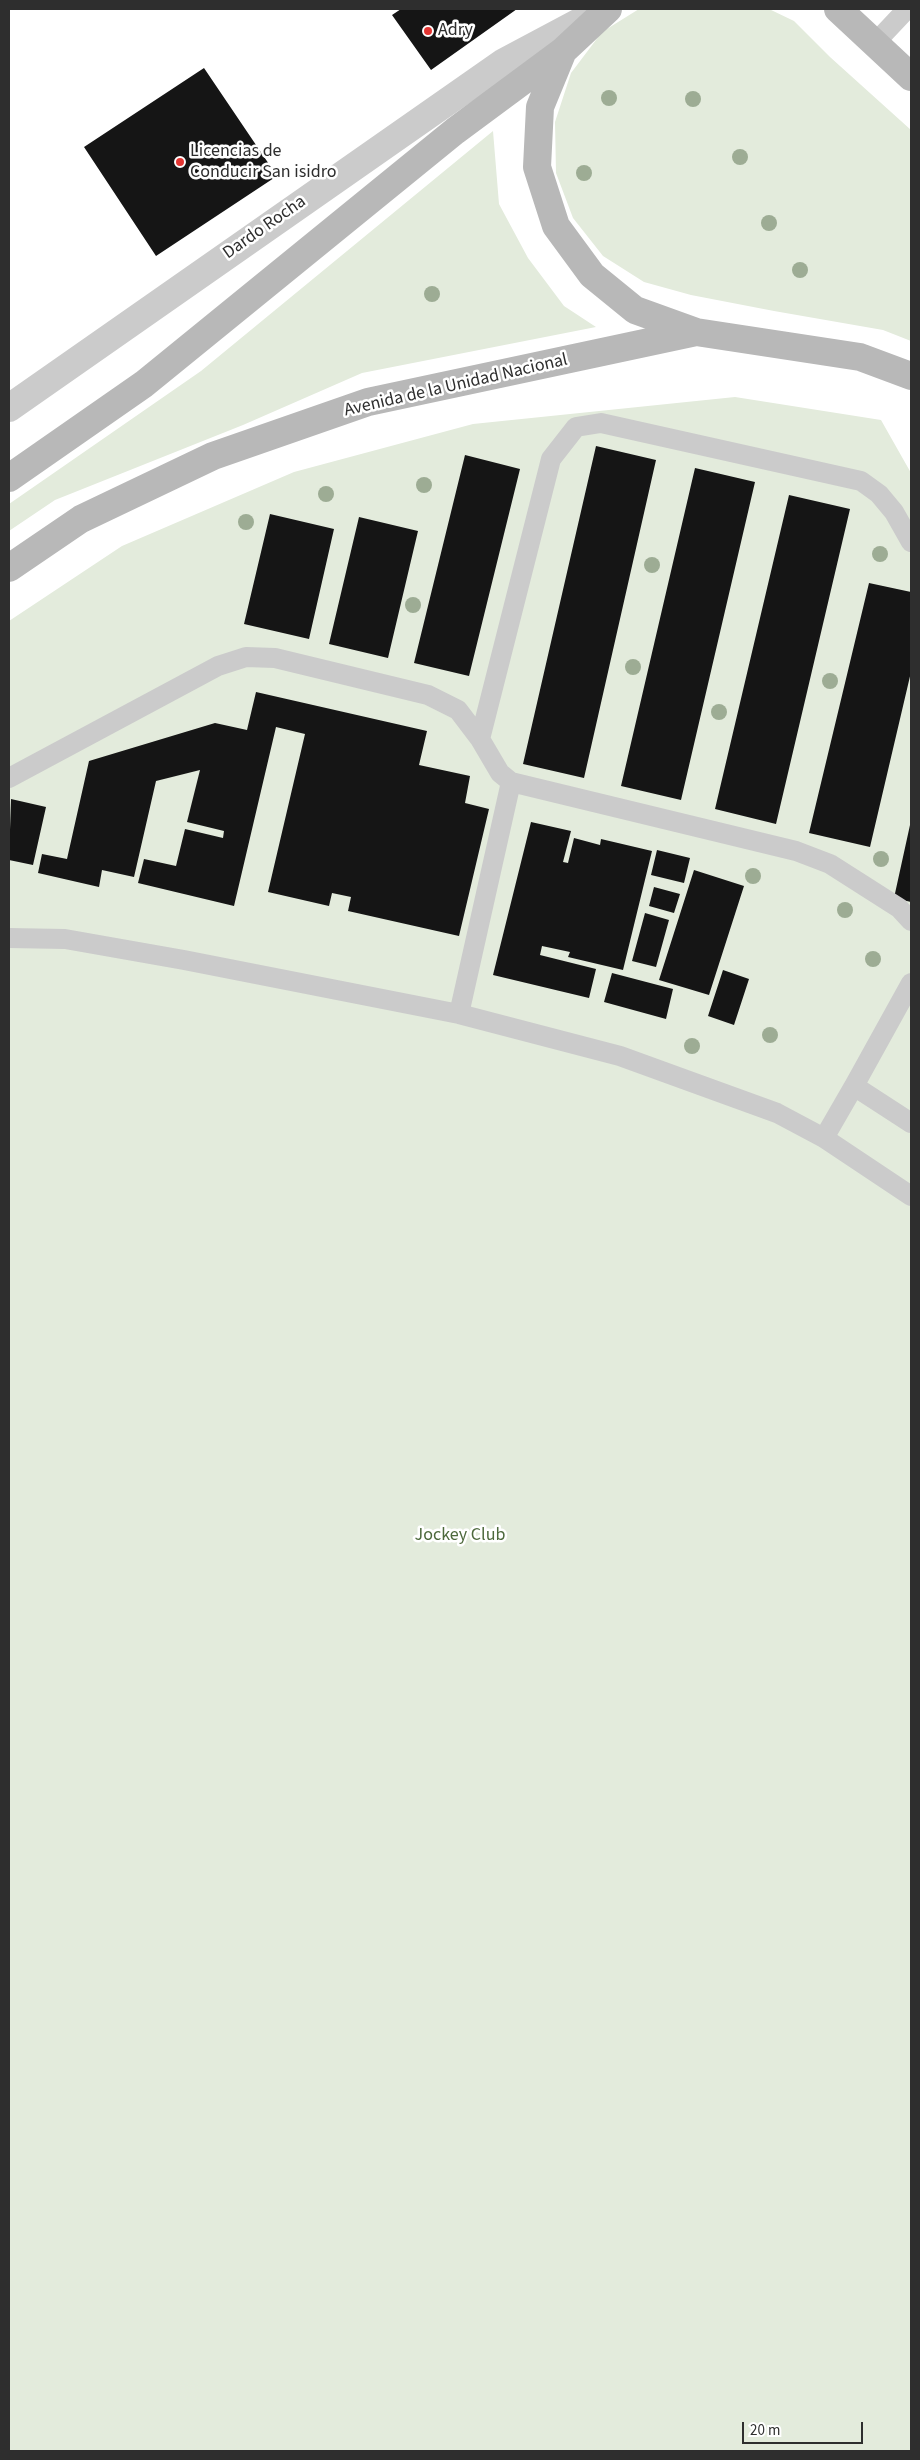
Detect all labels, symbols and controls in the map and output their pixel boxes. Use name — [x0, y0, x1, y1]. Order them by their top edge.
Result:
place label: Adry — [438, 20, 473, 42]
marker: Adry — [422, 25, 434, 37]
place label: Licencias de Conducir San isidro — [190, 141, 336, 183]
marker: Licencias de Conducir San isidro — [174, 156, 186, 168]
street label: Dardo Rocha — [219, 191, 311, 265]
street label: Avenida de la Unidad Nacional — [342, 350, 570, 422]
park label: Jockey Club — [415, 1525, 505, 1547]
scale bar — [745, 2412, 866, 2444]
text: 20 m — [750, 2420, 780, 2441]

